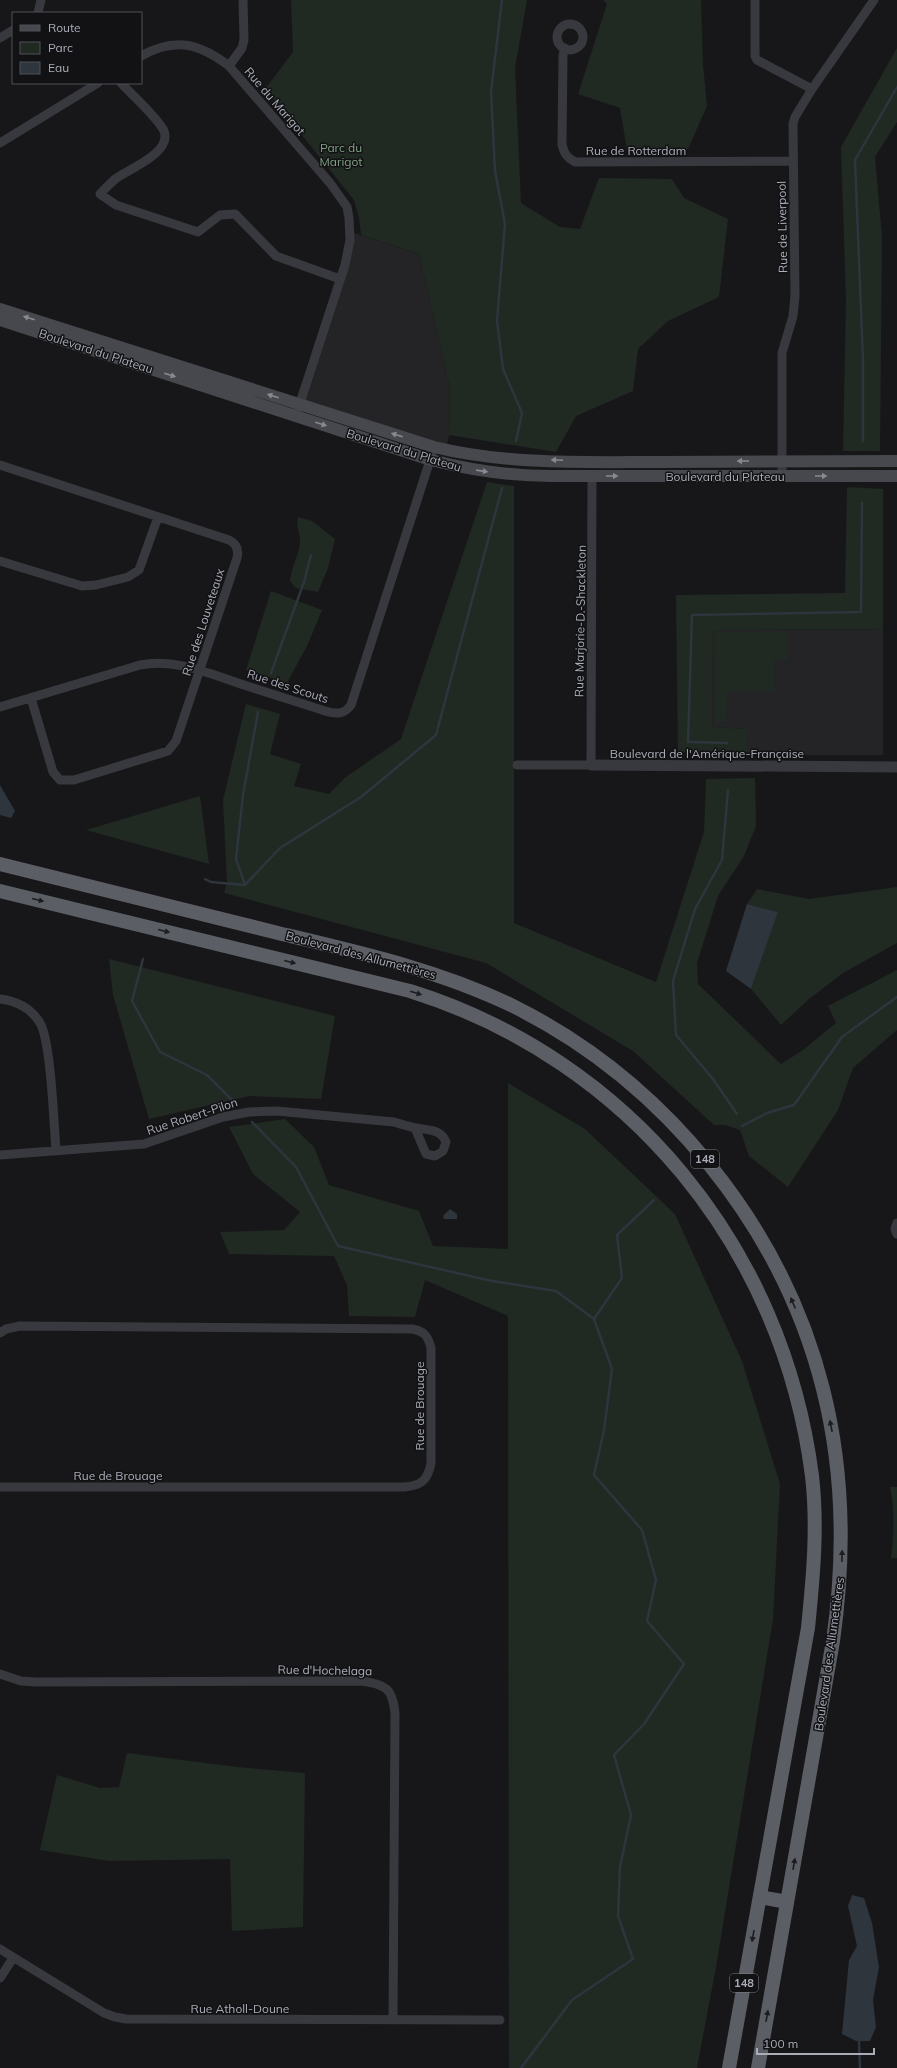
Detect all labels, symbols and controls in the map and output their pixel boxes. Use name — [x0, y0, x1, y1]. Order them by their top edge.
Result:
legend — [12, 12, 142, 84]
text: Route — [48, 20, 81, 35]
text: Parc — [48, 40, 73, 55]
text: Eau — [48, 60, 69, 75]
street label: Rue du Marigot — [241, 64, 309, 138]
park label: Parc du Marigot — [320, 140, 362, 169]
street label: Rue de Rotterdam — [586, 143, 686, 158]
street label: Rue de Liverpool — [774, 181, 790, 273]
one-way arrow — [23, 315, 35, 321]
street label: Boulevard du Plateau — [37, 325, 155, 377]
one-way arrow — [165, 372, 177, 378]
one-way arrow — [267, 393, 279, 399]
one-way arrow — [315, 421, 327, 427]
street label: Boulevard du Plateau — [345, 425, 463, 475]
one-way arrow — [391, 432, 403, 438]
one-way arrow — [551, 457, 563, 464]
one-way arrow — [736, 458, 749, 464]
one-way arrow — [476, 468, 489, 474]
street label: Boulevard du Plateau — [665, 469, 785, 484]
one-way arrow — [606, 473, 619, 479]
one-way arrow — [815, 473, 828, 479]
street label: Rue Marjorie-D.-Shackleton — [571, 545, 589, 697]
street label: Rue des Louveteaux — [179, 566, 228, 678]
street label: Rue des Scouts — [245, 666, 331, 706]
street label: Boulevard de l'Amérique-Française — [610, 746, 804, 761]
one-way arrow — [32, 897, 44, 903]
one-way arrow — [158, 928, 170, 934]
street label: Boulevard des Allumettières — [284, 928, 438, 982]
one-way arrow — [284, 959, 297, 965]
one-way arrow — [411, 990, 423, 996]
street label: Rue Robert-Pilon — [145, 1094, 239, 1138]
road number: 148 — [691, 1150, 719, 1168]
one-way arrow — [789, 1296, 795, 1308]
street label: Rue de Brouage — [412, 1362, 427, 1450]
one-way arrow — [828, 1420, 834, 1433]
street label: Rue de Brouage — [74, 1468, 162, 1483]
one-way arrow — [838, 1550, 845, 1562]
street label: Boulevard des Allumettières — [811, 1576, 847, 1732]
street label: Rue d'Hochelaga — [277, 1662, 373, 1678]
one-way arrow — [791, 1858, 797, 1870]
one-way arrow — [750, 1930, 756, 1942]
road number: 148 — [730, 1974, 758, 1992]
street label: Rue Atholl-Doune — [191, 2001, 289, 2016]
one-way arrow — [764, 2010, 770, 2022]
scale bar — [757, 2030, 874, 2056]
text: 100 m — [763, 2036, 798, 2051]

